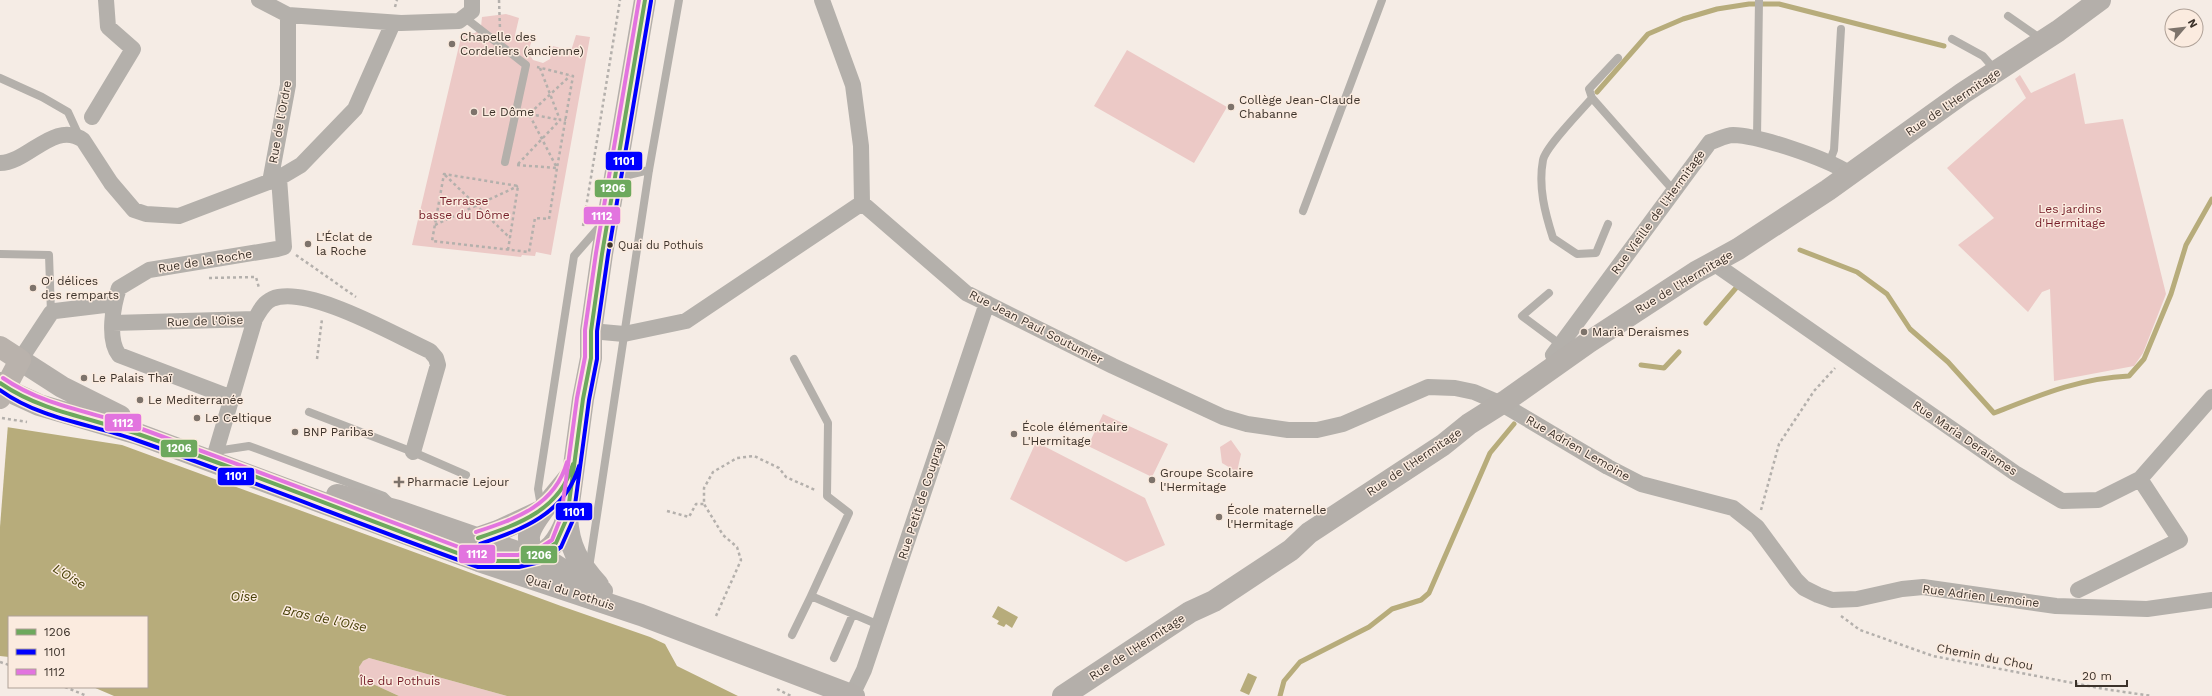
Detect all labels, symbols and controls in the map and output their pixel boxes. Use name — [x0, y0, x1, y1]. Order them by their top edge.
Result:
north arrow — [2164, 8, 2204, 48]
text: N — [2185, 17, 2200, 30]
place label: Chapelle des Cordeliers (ancienne) — [460, 30, 584, 58]
marker: Chapelle des Cordeliers (ancienne) — [447, 39, 457, 49]
street label: Rue de l'Hermitage — [1903, 65, 2003, 139]
street label: Rue de l'Ordre — [266, 79, 294, 164]
place label: Collège Jean-Claude Chabanne — [1239, 93, 1360, 121]
marker: Collège Jean-Claude Chabanne — [1226, 102, 1236, 112]
place label: Le Dôme — [482, 105, 534, 119]
marker: Le Dôme — [469, 107, 479, 117]
street label: Rue Vieille de l'Hermitage — [1608, 147, 1708, 277]
line badge: 1101 — [605, 151, 643, 171]
text: 1101 — [613, 155, 635, 168]
line badge: 1206 — [594, 179, 632, 198]
text: 1206 — [600, 182, 626, 195]
park label: Terrasse basse du Dôme — [418, 194, 510, 222]
park label: Les jardins d'Hermitage — [2035, 202, 2105, 230]
line badge: 1112 — [583, 206, 621, 225]
text: 1112 — [592, 210, 613, 223]
place label: L'Éclat de la Roche — [316, 230, 373, 258]
marker: L'Éclat de la Roche — [303, 239, 313, 249]
place label: Quai du Pothuis — [618, 239, 704, 252]
marker: Quai du Pothuis — [605, 240, 615, 250]
street label: Rue de la Roche — [157, 247, 253, 275]
street label: Rue de l'Hermitage — [1633, 247, 1735, 317]
place label: O' délices des remparts — [41, 274, 119, 302]
marker: O' délices des remparts — [28, 283, 38, 293]
street label: Rue Jean Paul Soutumier — [967, 287, 1105, 367]
street label: Rue de l'Oise — [167, 313, 243, 329]
place label: Maria Deraismes — [1592, 325, 1689, 339]
marker: Maria Deraismes — [1579, 327, 1589, 337]
place label: Le Palais Thaï — [92, 371, 173, 385]
marker: Le Palais Thaï — [79, 373, 89, 383]
place label: Le Mediterranée — [148, 393, 244, 407]
marker: Le Mediterranée — [135, 395, 145, 405]
street label: Rue Maria Deraismes — [1910, 398, 2020, 478]
place label: Le Celtique — [205, 411, 272, 425]
street label: Rue Adrien Lemoine — [1524, 412, 1633, 484]
line badge: 1112 — [104, 413, 142, 432]
marker: Le Celtique — [192, 413, 202, 423]
text: 1112 — [113, 417, 134, 430]
place label: École élémentaire L'Hermitage — [1022, 420, 1128, 448]
place label: BNP Paribas — [303, 425, 374, 439]
street label: Rue de l'Hermitage — [1364, 425, 1464, 499]
marker: BNP Paribas — [290, 427, 300, 437]
marker: École élémentaire L'Hermitage — [1009, 429, 1019, 439]
street label: Rue Petit de Coupray — [895, 438, 947, 561]
line badge: 1206 — [160, 439, 198, 458]
text: 1206 — [166, 442, 192, 455]
place label: Groupe Scolaire l'Hermitage — [1160, 466, 1254, 494]
line badge: 1101 — [217, 467, 255, 486]
text: 1101 — [225, 470, 247, 483]
place label: Pharmacie Lejour — [407, 475, 509, 489]
marker: Groupe Scolaire l'Hermitage — [1147, 475, 1157, 485]
marker: Pharmacie Lejour — [394, 477, 404, 487]
line badge: 1101 — [555, 502, 593, 521]
place label: École maternelle l'Hermitage — [1227, 503, 1327, 531]
text: 1101 — [563, 506, 585, 519]
marker: École maternelle l'Hermitage — [1214, 512, 1224, 522]
line badge: 1112 — [458, 544, 496, 564]
line badge: 1206 — [520, 545, 558, 564]
text: 1112 — [467, 548, 488, 561]
text: 1206 — [526, 549, 552, 562]
water label: L'Oise — [51, 561, 89, 592]
street label: Quai du Pothuis — [524, 571, 616, 613]
street label: Rue Adrien Lemoine — [1922, 582, 2040, 610]
water label: Oise — [231, 589, 257, 604]
water label: Bras de l'Oise — [281, 602, 368, 635]
street label: Rue de l'Hermitage — [1087, 611, 1188, 683]
legend — [8, 616, 148, 688]
text: 1206 — [44, 625, 70, 639]
street label: Chemin du Chou — [1936, 641, 2034, 673]
text: 1101 — [44, 645, 66, 659]
scale bar — [2076, 662, 2127, 688]
text: 1112 — [44, 665, 65, 679]
text: 20 m — [2082, 669, 2112, 683]
park label: Île du Pothuis — [359, 674, 440, 688]

